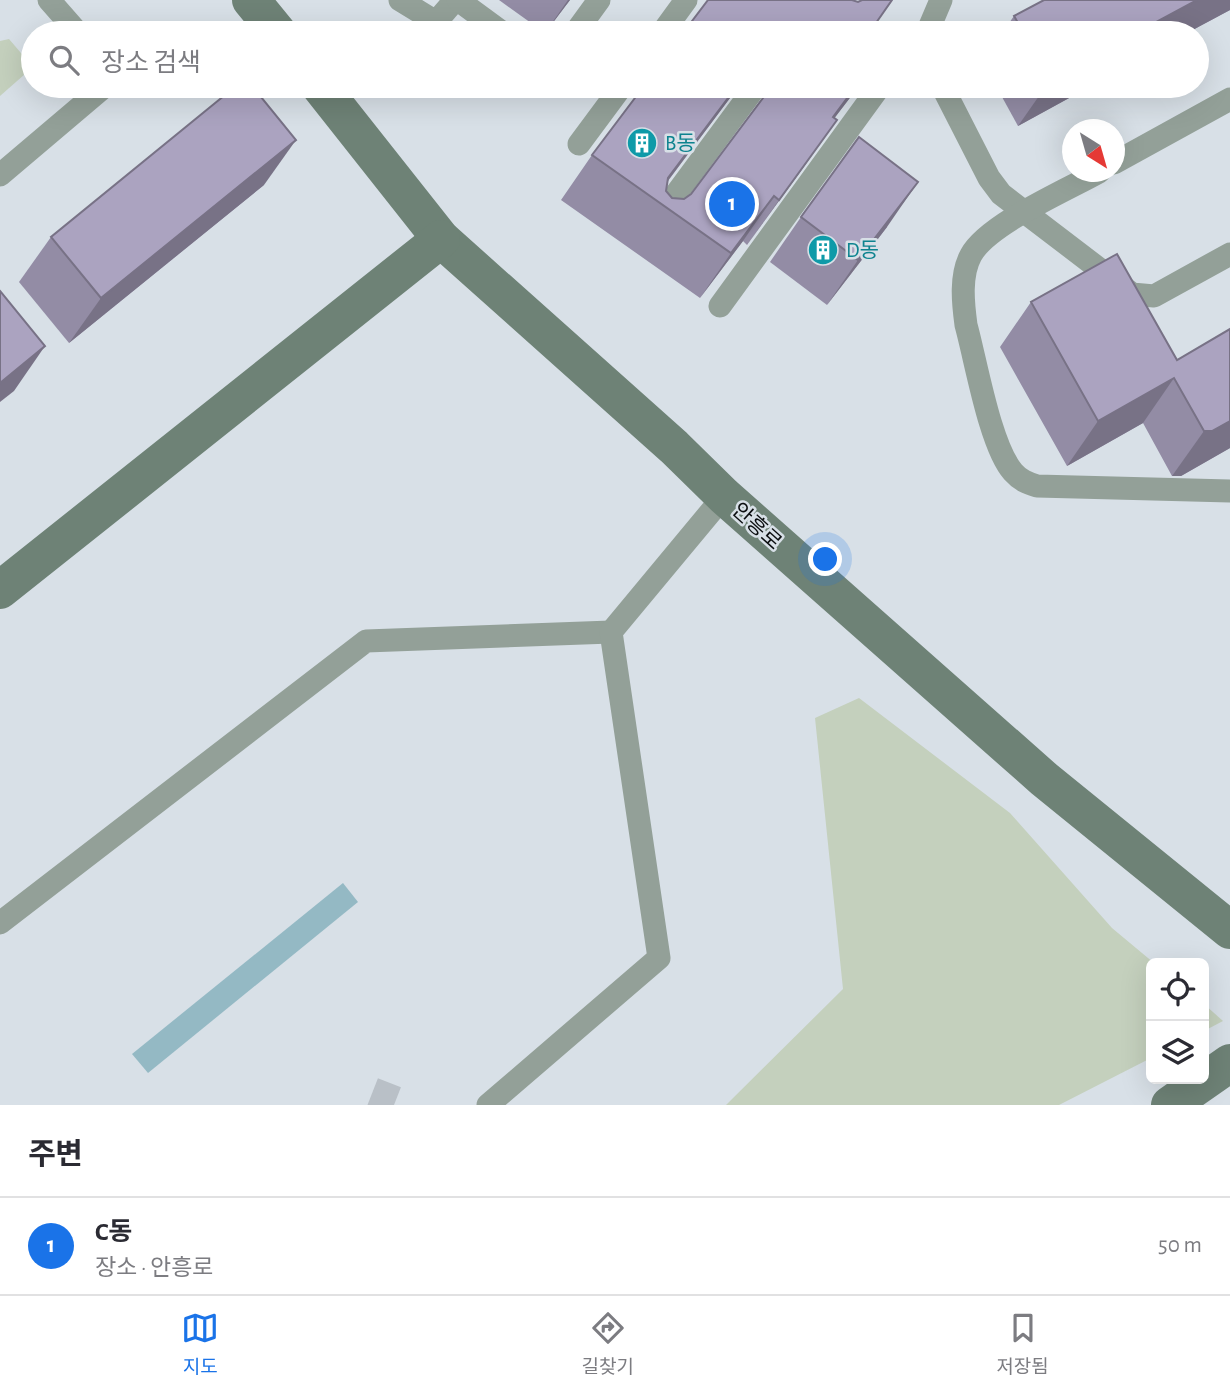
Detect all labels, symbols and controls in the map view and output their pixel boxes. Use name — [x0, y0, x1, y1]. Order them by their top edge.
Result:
search box — [21, 21, 1209, 98]
icon: search — [45, 41, 83, 79]
text: 장소 검색 — [101, 50, 201, 76]
north arrow — [1062, 119, 1125, 182]
building icon: B동 — [625, 126, 659, 160]
place label: B동 — [665, 133, 696, 154]
pin: 1 — [709, 178, 755, 230]
building icon: D동 — [806, 233, 840, 267]
place label: D동 — [846, 240, 879, 261]
street label: 안흥로 — [728, 498, 786, 554]
your location — [808, 542, 842, 576]
map controls — [1146, 958, 1209, 1084]
button: locate — [1146, 958, 1209, 1021]
button: layers — [1146, 1021, 1209, 1084]
text: 주변 — [28, 1140, 83, 1170]
text: C동 — [95, 1219, 132, 1245]
text: 1 — [47, 1234, 55, 1257]
text: 50 m — [1158, 1234, 1202, 1257]
text: 장소 · 안흥로 — [95, 1257, 214, 1280]
tab: 지도 — [181, 1309, 219, 1379]
tab: 길찾기 — [582, 1309, 634, 1379]
tab: 저장됨 — [996, 1309, 1049, 1379]

